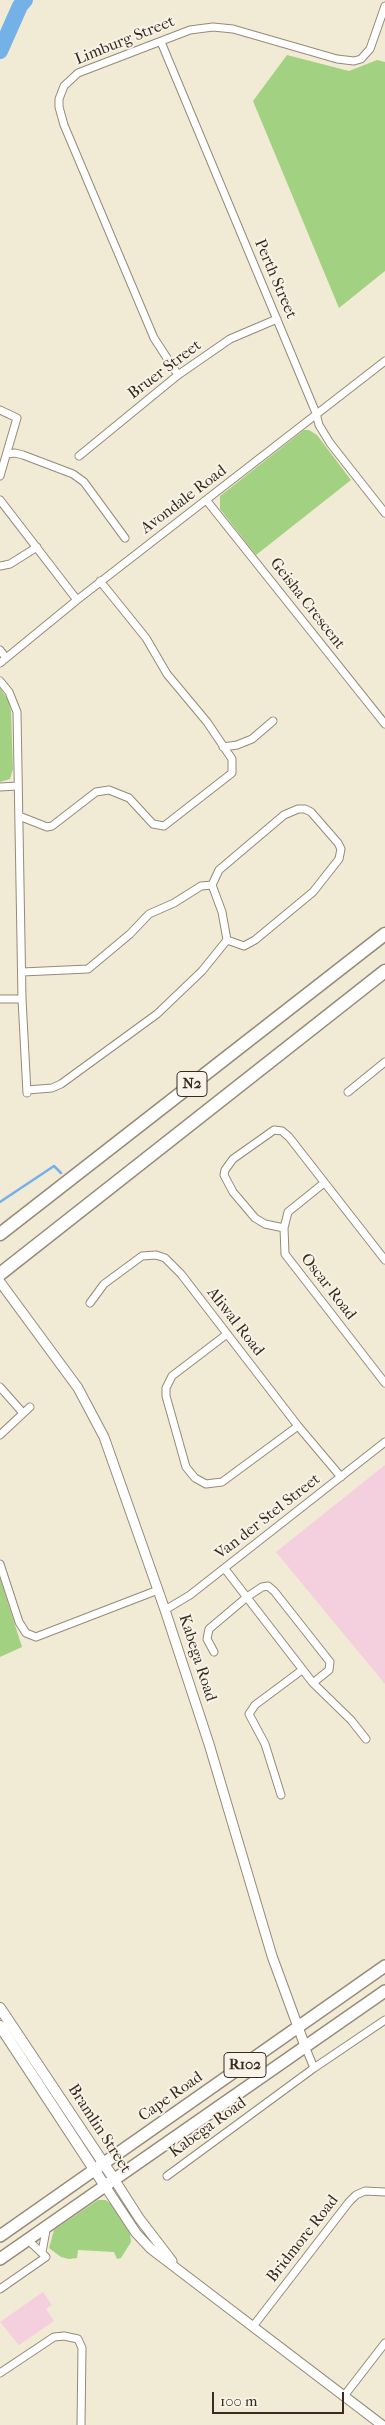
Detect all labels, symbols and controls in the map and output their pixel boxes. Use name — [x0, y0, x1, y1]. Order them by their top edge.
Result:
street label: Limburg Street — [72, 12, 178, 70]
street label: Perth Street — [250, 236, 300, 322]
street label: Bruer Street — [125, 336, 205, 404]
street label: Avondale Road — [137, 462, 231, 538]
street label: Geisha Crescent — [265, 554, 349, 654]
road number: N2 — [177, 1072, 207, 1096]
street label: Oscar Road — [296, 1250, 360, 1324]
street label: Aliwal Road — [202, 1284, 268, 1360]
street label: Van der Stel Street — [212, 1470, 324, 1564]
street label: Kabega Road — [174, 1612, 220, 1704]
road number: R102 — [224, 2052, 266, 2078]
street label: Cape Road — [135, 2068, 207, 2126]
street label: Bramlin Street — [63, 2081, 135, 2177]
street label: Kabega Road — [166, 2094, 250, 2162]
street label: Bridmore Road — [263, 2192, 343, 2286]
scale bar — [215, 2382, 348, 2414]
text: 100 m — [220, 2392, 258, 2410]

